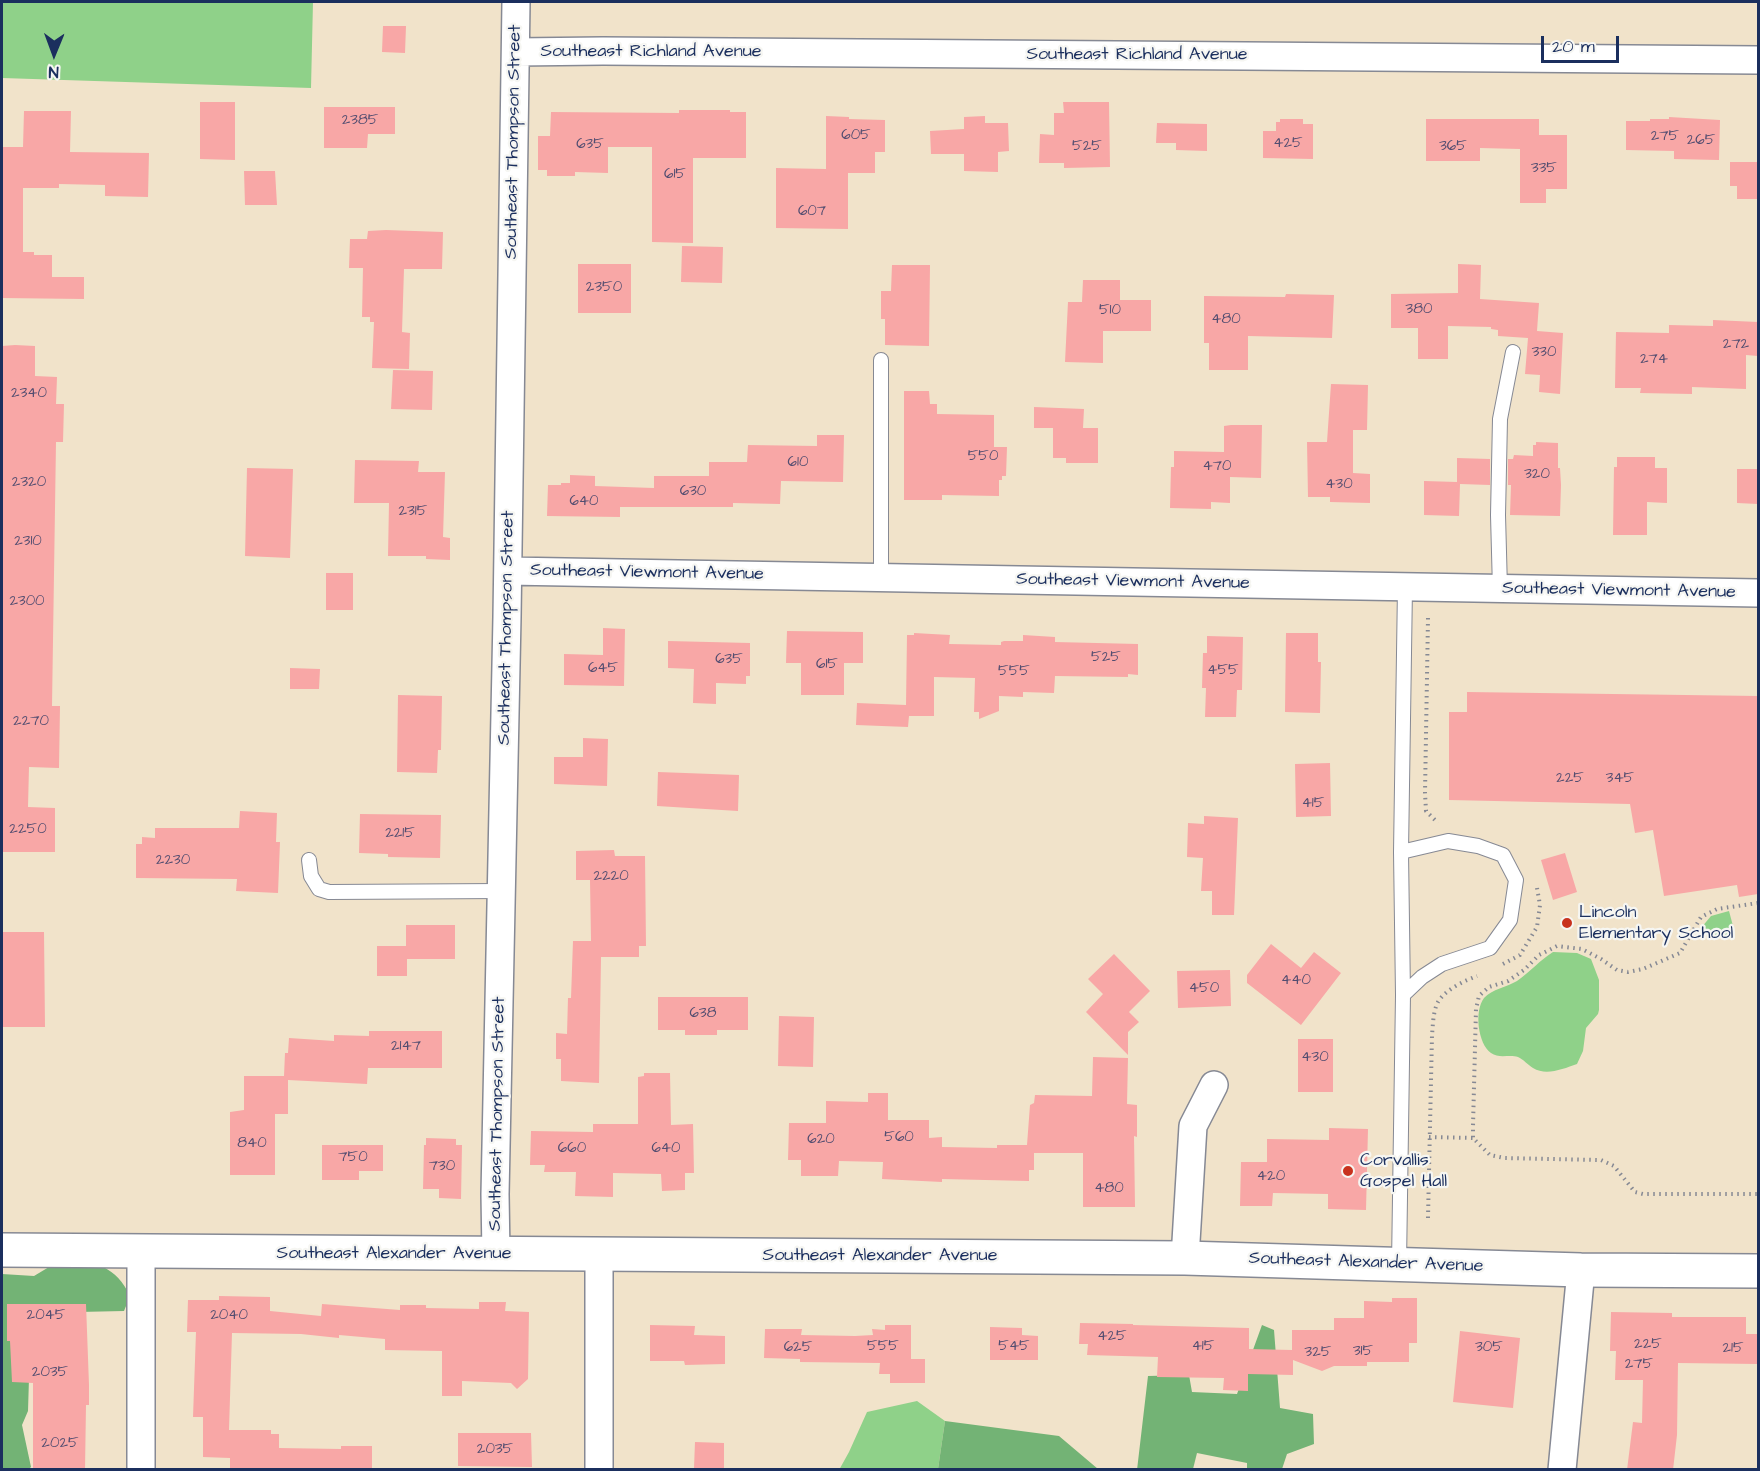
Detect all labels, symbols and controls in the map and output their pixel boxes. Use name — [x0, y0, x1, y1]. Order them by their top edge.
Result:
north arrow — [24, 24, 84, 84]
scale bar — [1544, 24, 1622, 62]
street label: Southeast Thompson Street — [501, 25, 527, 259]
text: 20 m — [1552, 34, 1595, 59]
street label: Southeast Richland Avenue — [540, 41, 762, 63]
street label: Southeast Richland Avenue — [1026, 44, 1248, 66]
text: N — [48, 61, 59, 83]
house number: 2385 — [342, 112, 378, 130]
house number: 605 — [841, 127, 871, 145]
house number: 275 — [1651, 128, 1679, 146]
house number: 265 — [1687, 132, 1715, 150]
house number: 425 — [1273, 135, 1303, 153]
house number: 635 — [576, 136, 604, 154]
house number: 525 — [1072, 138, 1102, 156]
house number: 365 — [1439, 138, 1467, 156]
house number: 335 — [1531, 160, 1557, 178]
house number: 615 — [664, 166, 686, 184]
house number: 607 — [798, 203, 826, 221]
house number: 2350 — [586, 279, 622, 297]
house number: 380 — [1406, 301, 1432, 319]
house number: 510 — [1099, 302, 1121, 320]
house number: 480 — [1211, 311, 1241, 329]
house number: 272 — [1723, 336, 1749, 354]
house number: 330 — [1532, 344, 1556, 362]
house number: 274 — [1640, 351, 1668, 369]
house number: 2340 — [11, 385, 47, 403]
house number: 550 — [968, 448, 998, 466]
house number: 610 — [788, 454, 808, 472]
house number: 470 — [1203, 458, 1231, 476]
house number: 320 — [1524, 466, 1550, 484]
house number: 2320 — [12, 474, 46, 492]
house number: 430 — [1325, 476, 1353, 494]
house number: 630 — [680, 483, 706, 501]
house number: 640 — [569, 493, 599, 511]
house number: 2315 — [399, 503, 427, 521]
street label: Southeast Thompson Street — [494, 511, 520, 745]
house number: 2310 — [14, 533, 42, 551]
street label: Southeast Viewmont Avenue — [530, 560, 764, 586]
street label: Southeast Viewmont Avenue — [1016, 569, 1250, 595]
street label: Southeast Viewmont Avenue — [1502, 578, 1736, 604]
house number: 2300 — [9, 593, 45, 611]
house number: 525 — [1091, 649, 1121, 667]
house number: 635 — [715, 651, 743, 669]
house number: 615 — [816, 656, 838, 674]
house number: 645 — [588, 660, 618, 678]
house number: 455 — [1207, 662, 1239, 680]
house number: 555 — [998, 663, 1030, 681]
house number: 2270 — [13, 713, 49, 731]
house number: 225 — [1556, 770, 1584, 788]
house number: 345 — [1606, 770, 1634, 788]
house number: 415 — [1302, 795, 1324, 813]
house number: 2250 — [9, 821, 47, 839]
house number: 2215 — [385, 825, 415, 843]
house number: 2230 — [156, 852, 190, 870]
house number: 2220 — [593, 868, 629, 886]
place label: Lincoln Elementary School — [1579, 902, 1733, 944]
marker: Lincoln Elementary School — [1560, 916, 1574, 930]
house number: 440 — [1281, 972, 1311, 990]
house number: 450 — [1189, 980, 1219, 998]
street label: Southeast Thompson Street — [485, 997, 511, 1231]
house number: 638 — [690, 1005, 716, 1023]
house number: 2147 — [391, 1038, 421, 1056]
house number: 430 — [1301, 1049, 1329, 1067]
house number: 560 — [884, 1129, 914, 1147]
house number: 620 — [807, 1131, 835, 1149]
house number: 840 — [237, 1135, 267, 1153]
house number: 660 — [558, 1140, 586, 1158]
house number: 640 — [651, 1140, 681, 1158]
house number: 750 — [338, 1149, 368, 1167]
place label: Corvallis Gospel Hall — [1360, 1150, 1447, 1192]
house number: 730 — [429, 1158, 455, 1176]
marker: Corvallis Gospel Hall — [1341, 1164, 1355, 1178]
house number: 420 — [1257, 1168, 1285, 1186]
house number: 480 — [1094, 1180, 1124, 1198]
street label: Southeast Alexander Avenue — [277, 1243, 511, 1265]
street label: Southeast Alexander Avenue — [763, 1245, 997, 1267]
street label: Southeast Alexander Avenue — [1248, 1248, 1484, 1278]
house number: 2045 — [27, 1307, 65, 1325]
house number: 2040 — [210, 1307, 248, 1325]
house number: 425 — [1097, 1328, 1127, 1346]
house number: 225 — [1634, 1336, 1662, 1354]
house number: 555 — [867, 1338, 899, 1356]
house number: 545 — [998, 1338, 1030, 1356]
house number: 415 — [1192, 1338, 1214, 1356]
house number: 625 — [784, 1339, 812, 1357]
house number: 305 — [1475, 1339, 1503, 1357]
house number: 215 — [1722, 1340, 1744, 1358]
house number: 315 — [1353, 1343, 1373, 1361]
house number: 325 — [1305, 1344, 1331, 1362]
house number: 275 — [1625, 1356, 1653, 1374]
house number: 2035 — [32, 1364, 68, 1382]
house number: 2025 — [41, 1435, 79, 1453]
house number: 2035 — [477, 1441, 513, 1459]

